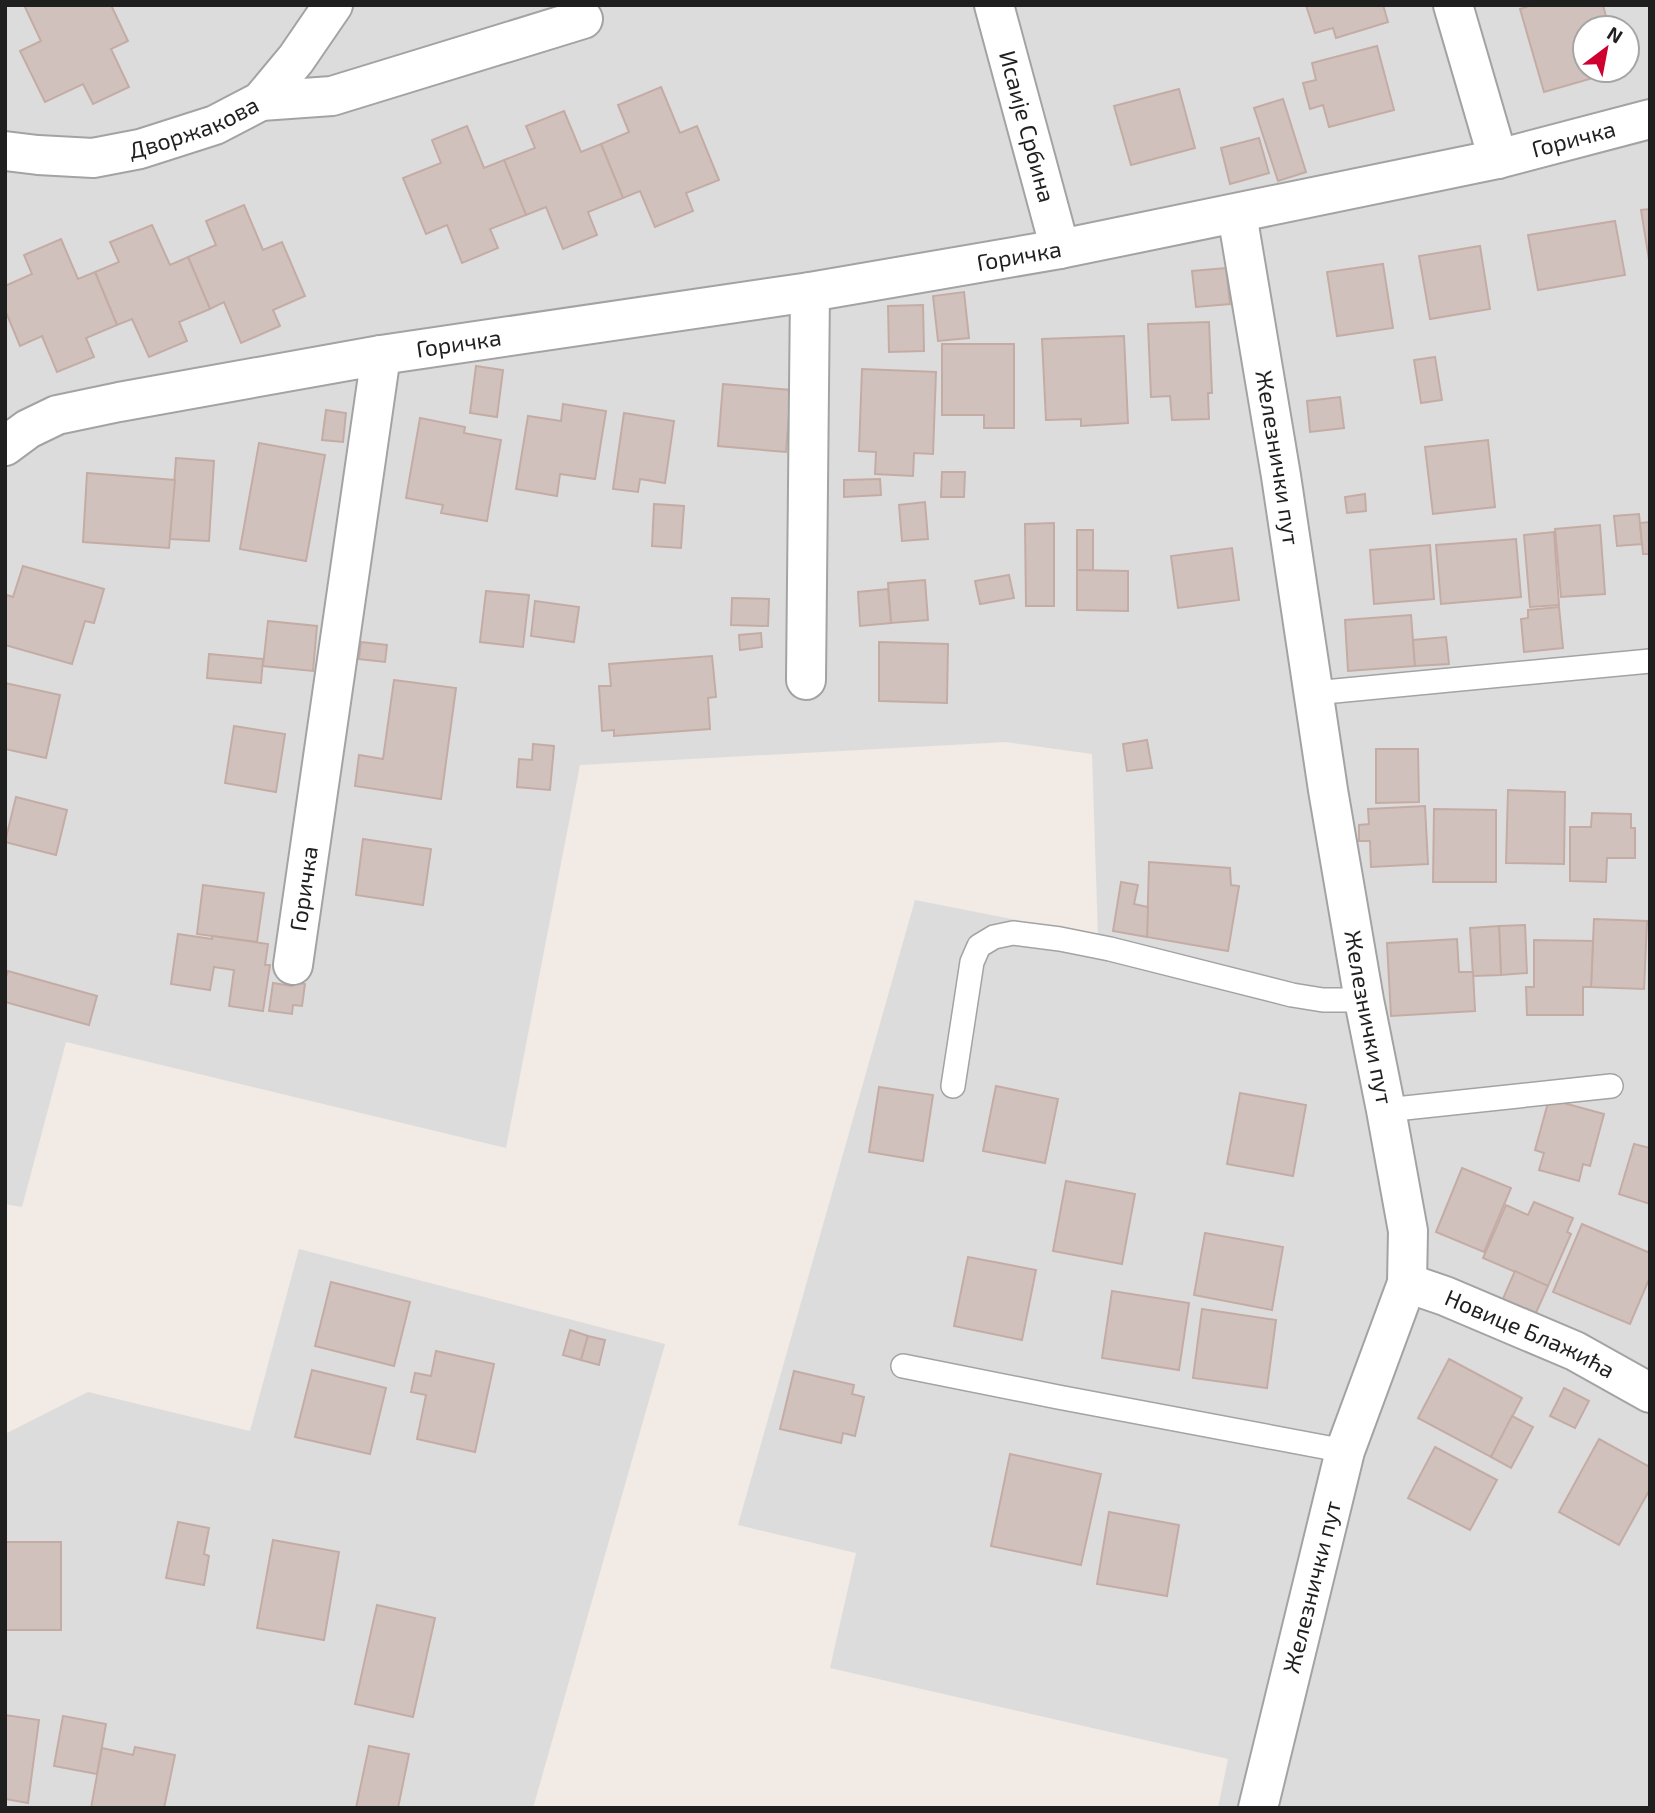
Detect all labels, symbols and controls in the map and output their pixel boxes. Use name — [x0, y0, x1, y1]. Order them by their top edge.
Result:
north arrow — [1571, 14, 1641, 84]
text: N — [1603, 21, 1627, 48]
street label: Исаије Србина — [994, 47, 1062, 205]
street label: Дворжакова — [127, 90, 263, 164]
street label: Горичка — [1528, 114, 1618, 163]
street label: Горичка — [974, 234, 1063, 276]
street label: Горичка — [414, 323, 503, 363]
street label: Железнички пут — [1250, 368, 1306, 547]
street label: Горичка — [283, 844, 323, 933]
street label: Железнички пут — [1339, 928, 1400, 1107]
street label: Новице Блажића — [1441, 1283, 1620, 1383]
street label: Железнички пут — [1276, 1498, 1347, 1676]

